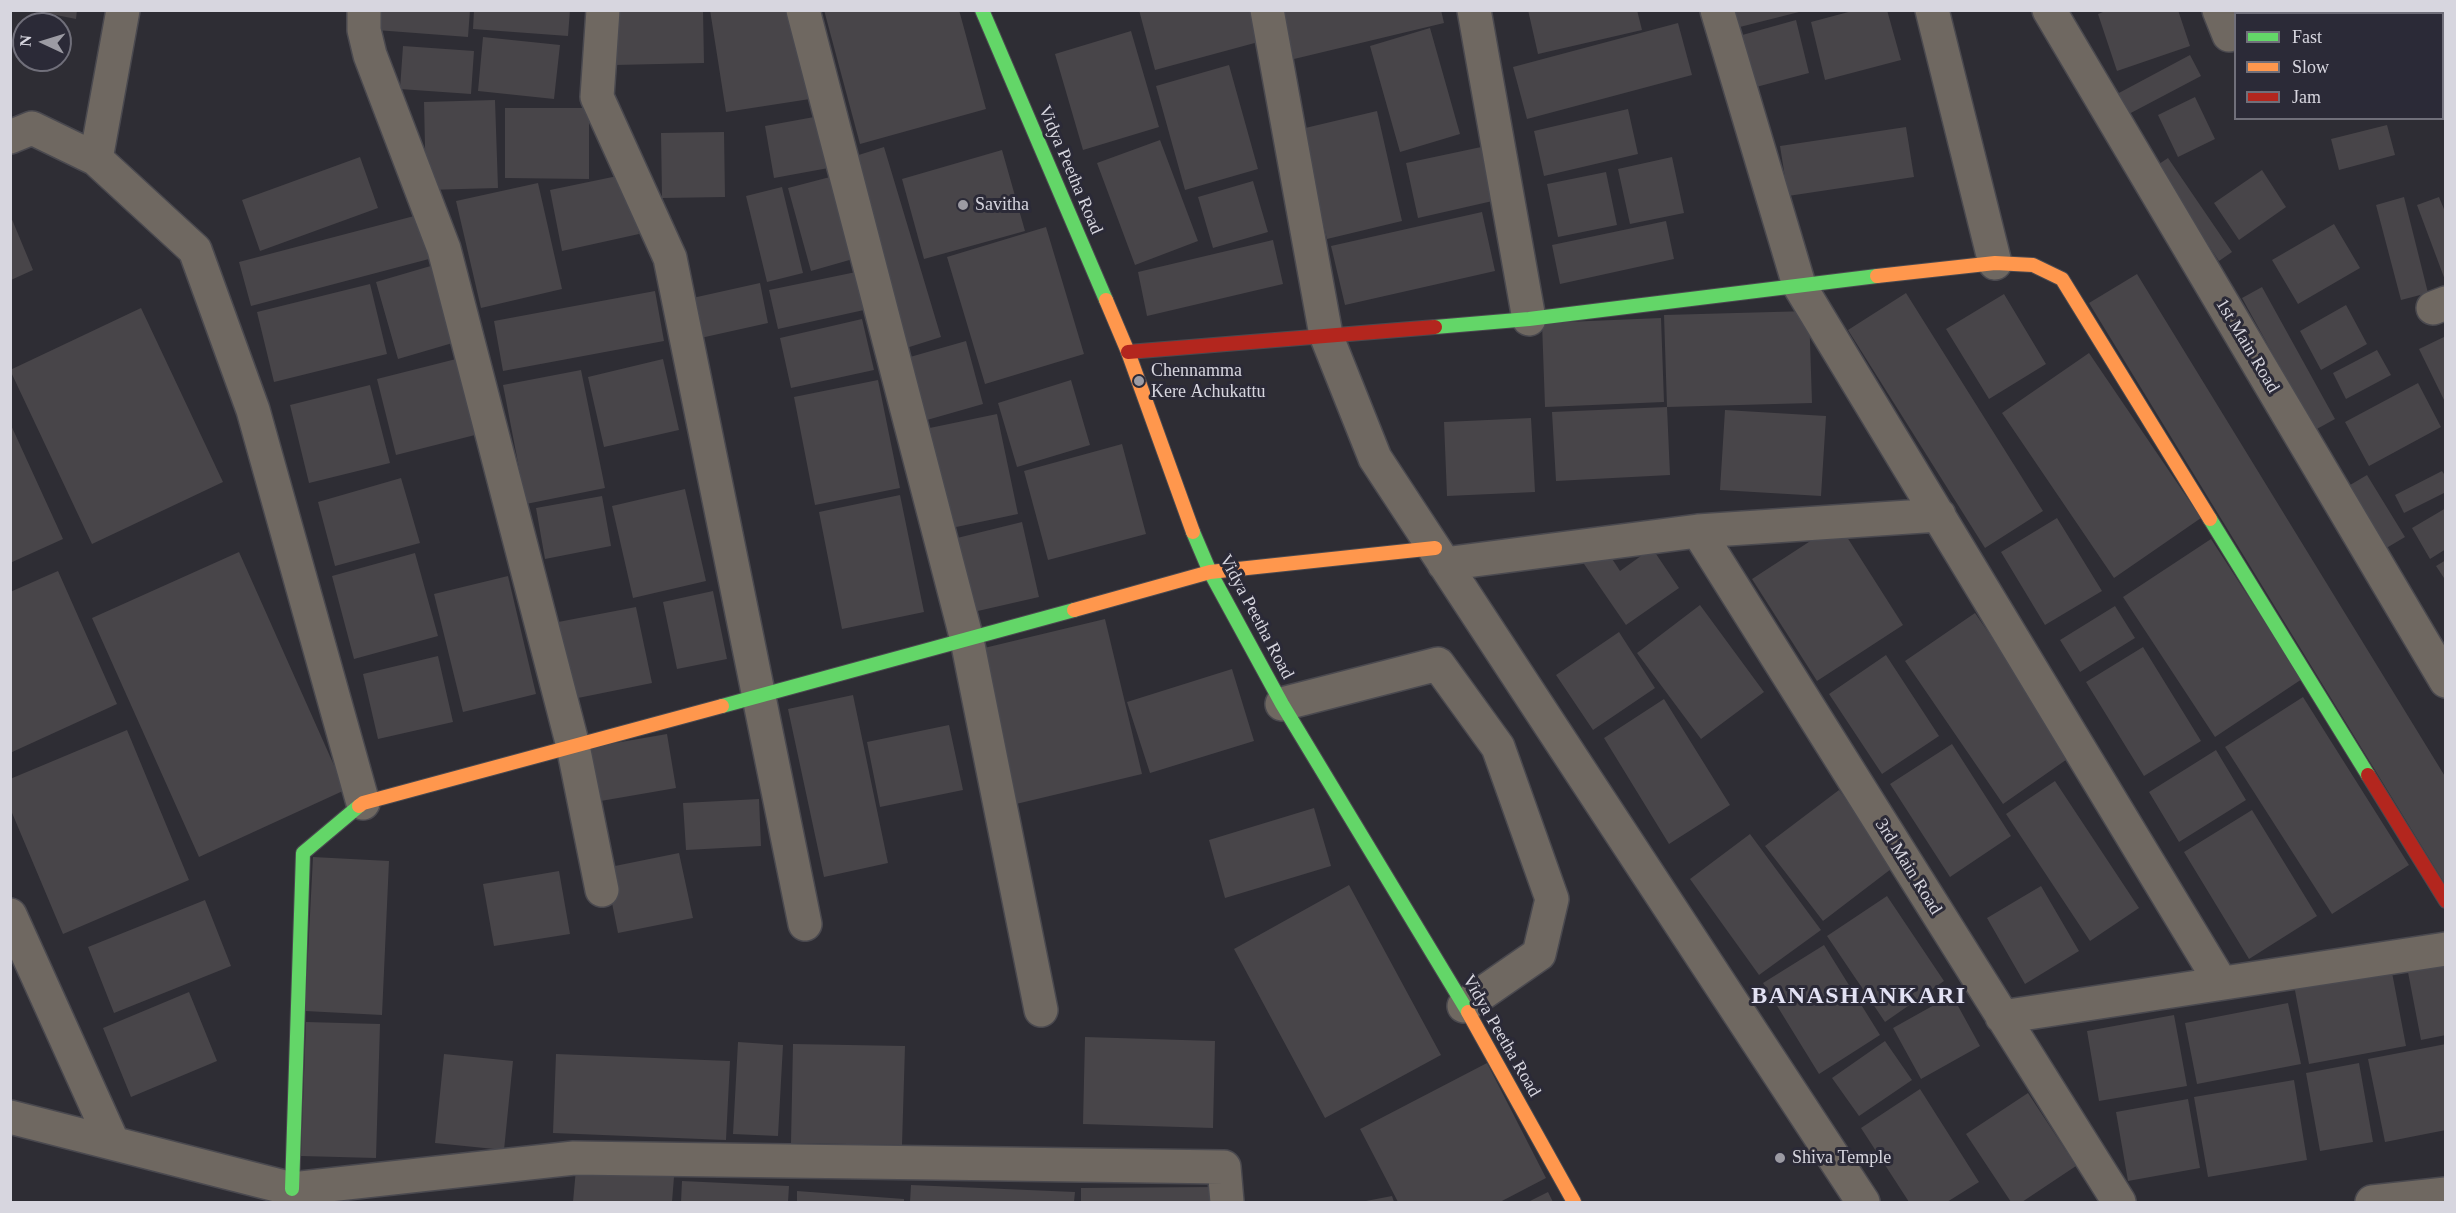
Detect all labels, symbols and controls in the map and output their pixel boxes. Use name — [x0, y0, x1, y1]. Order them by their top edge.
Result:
north arrow — [12, 12, 72, 72]
legend — [2234, 12, 2444, 120]
text: Fast — [2292, 27, 2322, 47]
text: N — [17, 34, 34, 47]
text: Slow — [2292, 57, 2329, 77]
text: Jam — [2292, 87, 2321, 107]
street label: Vidya Peetha Road — [1033, 102, 1107, 238]
place label: Savitha — [975, 194, 1029, 216]
marker: Savitha — [956, 198, 970, 212]
street label: 1st Main Road — [2210, 295, 2284, 397]
place label: Chennamma Kere Achukattu — [1151, 360, 1265, 403]
marker: Chennamma Kere Achukattu — [1132, 374, 1146, 388]
street label: Vidya Peetha Road — [1214, 551, 1298, 683]
street label: 3rd Main Road — [1870, 815, 1946, 919]
street label: Vidya Peetha Road — [1457, 971, 1545, 1101]
district label: BANASHANKARI — [1751, 983, 1967, 1011]
place label: Shiva Temple — [1792, 1147, 1891, 1169]
marker: Shiva Temple — [1773, 1151, 1787, 1165]

